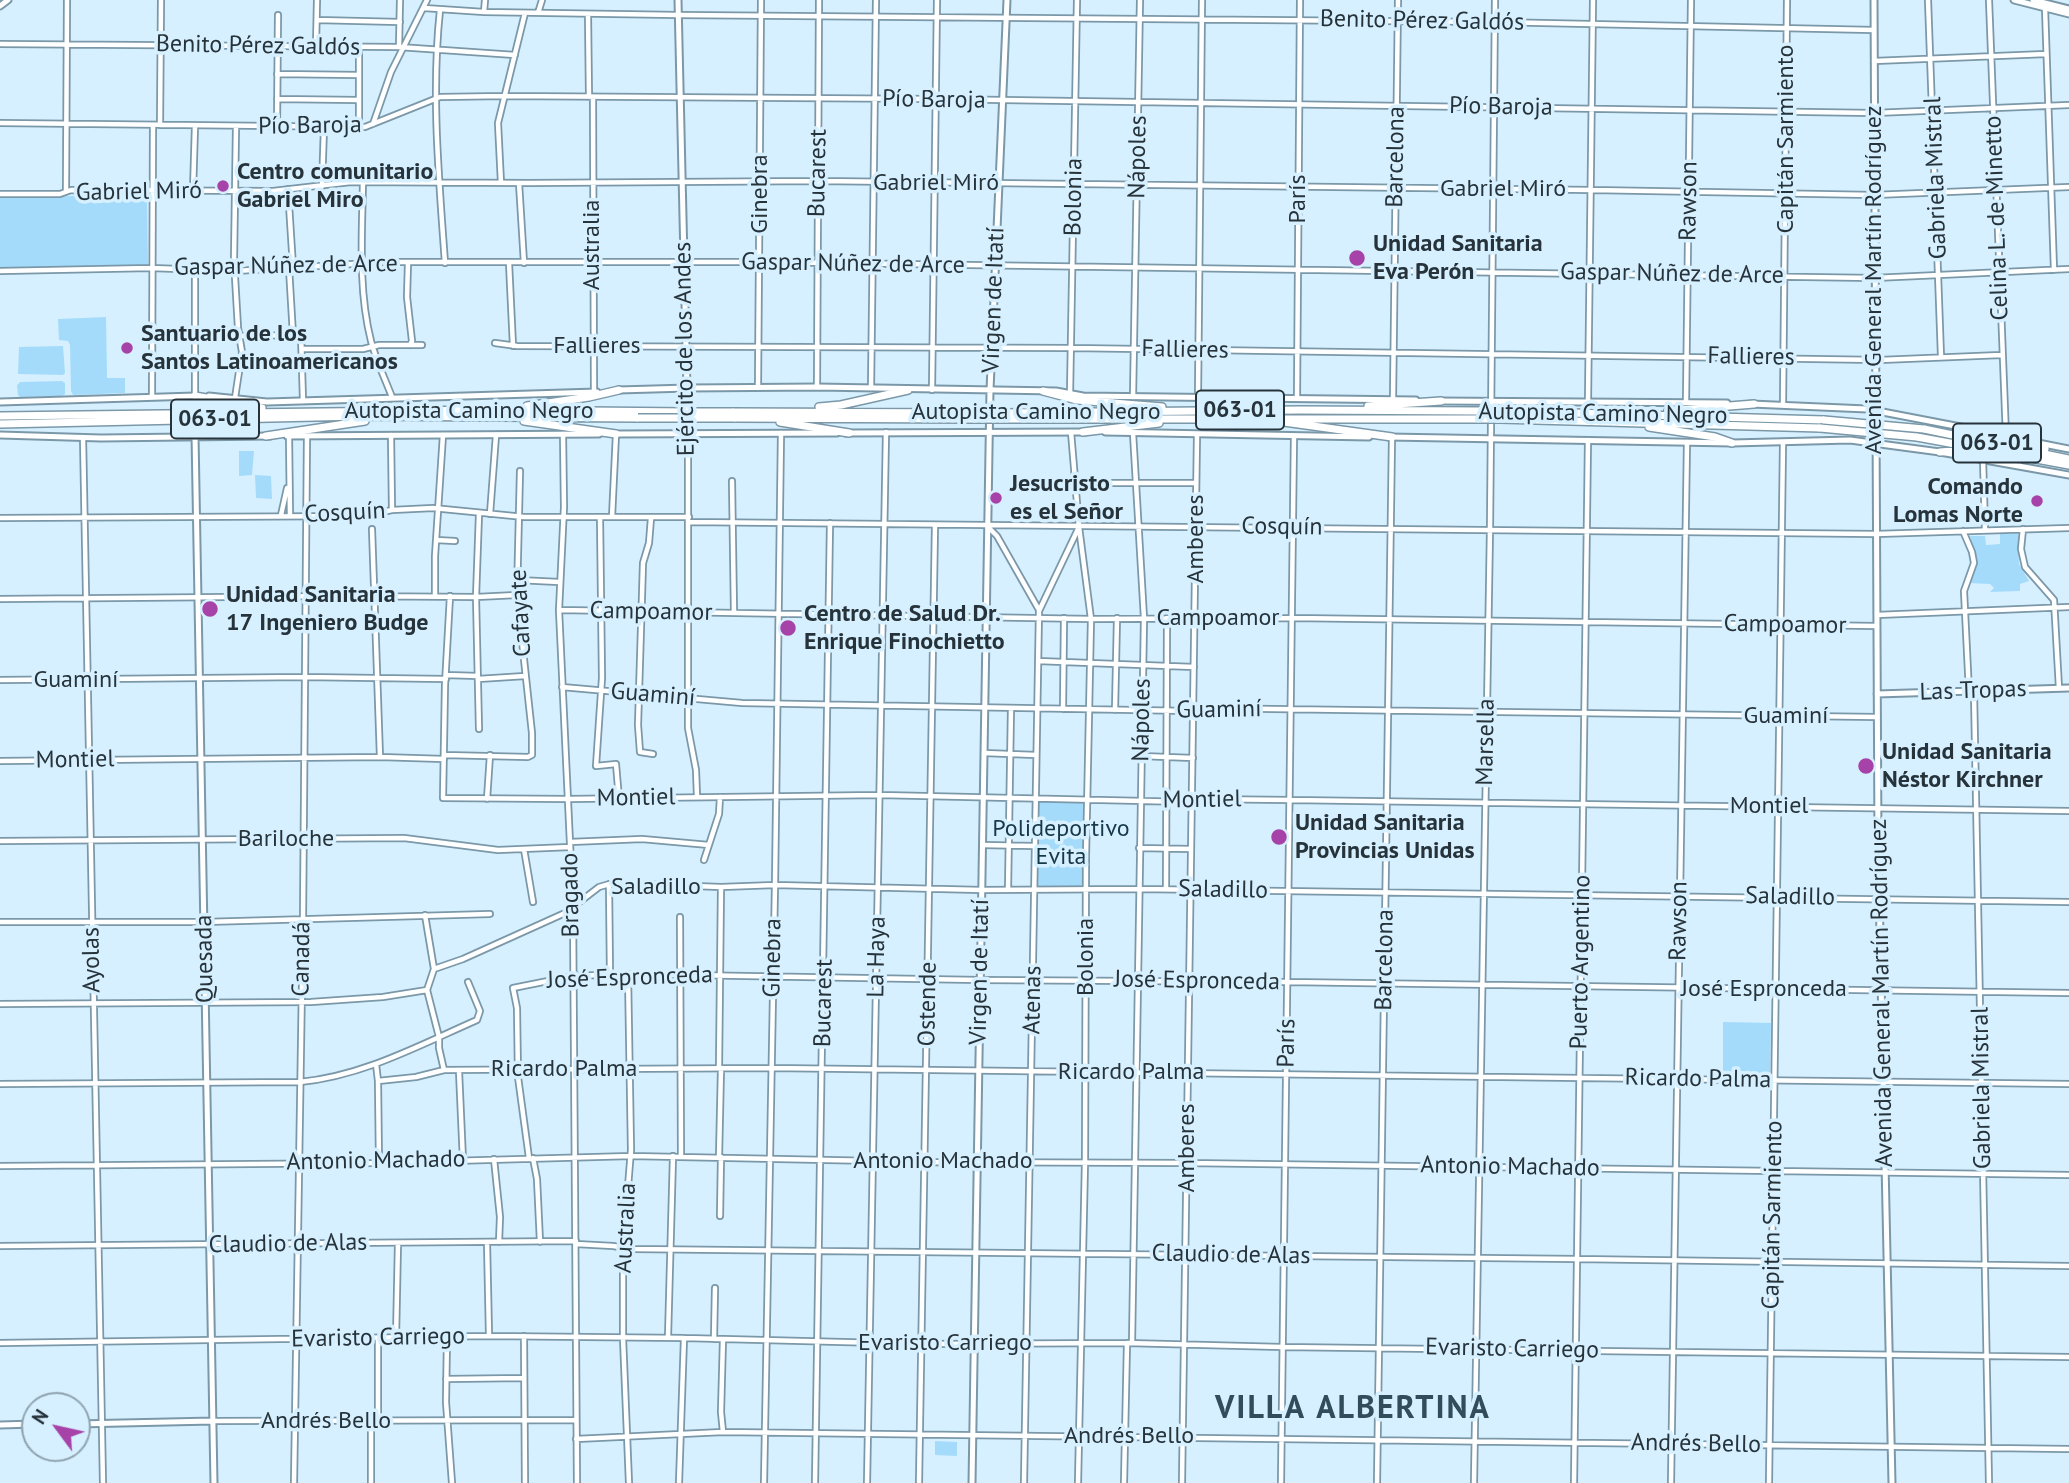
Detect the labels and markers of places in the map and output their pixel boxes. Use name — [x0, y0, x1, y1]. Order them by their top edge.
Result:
place label: Centro comunitario Gabriel Miro — [237, 158, 433, 214]
marker: Centro comunitario Gabriel Miro — [215, 178, 231, 194]
place label: Unidad Sanitaria Eva Perón — [1373, 230, 1543, 286]
marker: Unidad Sanitaria Eva Perón — [1347, 248, 1367, 268]
place label: Santuario de los Santos Latinoamericanos — [141, 320, 398, 376]
marker: Santuario de los Santos Latinoamericanos — [119, 340, 135, 356]
place label: Jesucristo es el Señor — [1010, 470, 1123, 526]
place label: Comando Lomas Norte — [1893, 473, 2023, 529]
marker: Jesucristo es el Señor — [988, 490, 1004, 506]
marker: Comando Lomas Norte — [2029, 493, 2045, 509]
place label: Unidad Sanitaria 17 Ingeniero Budge — [226, 581, 428, 637]
marker: Unidad Sanitaria 17 Ingeniero Budge — [200, 599, 220, 619]
place label: Centro de Salud Dr. Enrique Finochietto — [804, 600, 1005, 656]
marker: Centro de Salud Dr. Enrique Finochietto — [778, 618, 798, 638]
place label: Unidad Sanitaria Néstor Kirchner — [1882, 738, 2052, 794]
marker: Unidad Sanitaria Néstor Kirchner — [1856, 756, 1876, 776]
place label: Unidad Sanitaria Provincias Unidas — [1295, 809, 1475, 865]
marker: Unidad Sanitaria Provincias Unidas — [1269, 827, 1289, 847]

